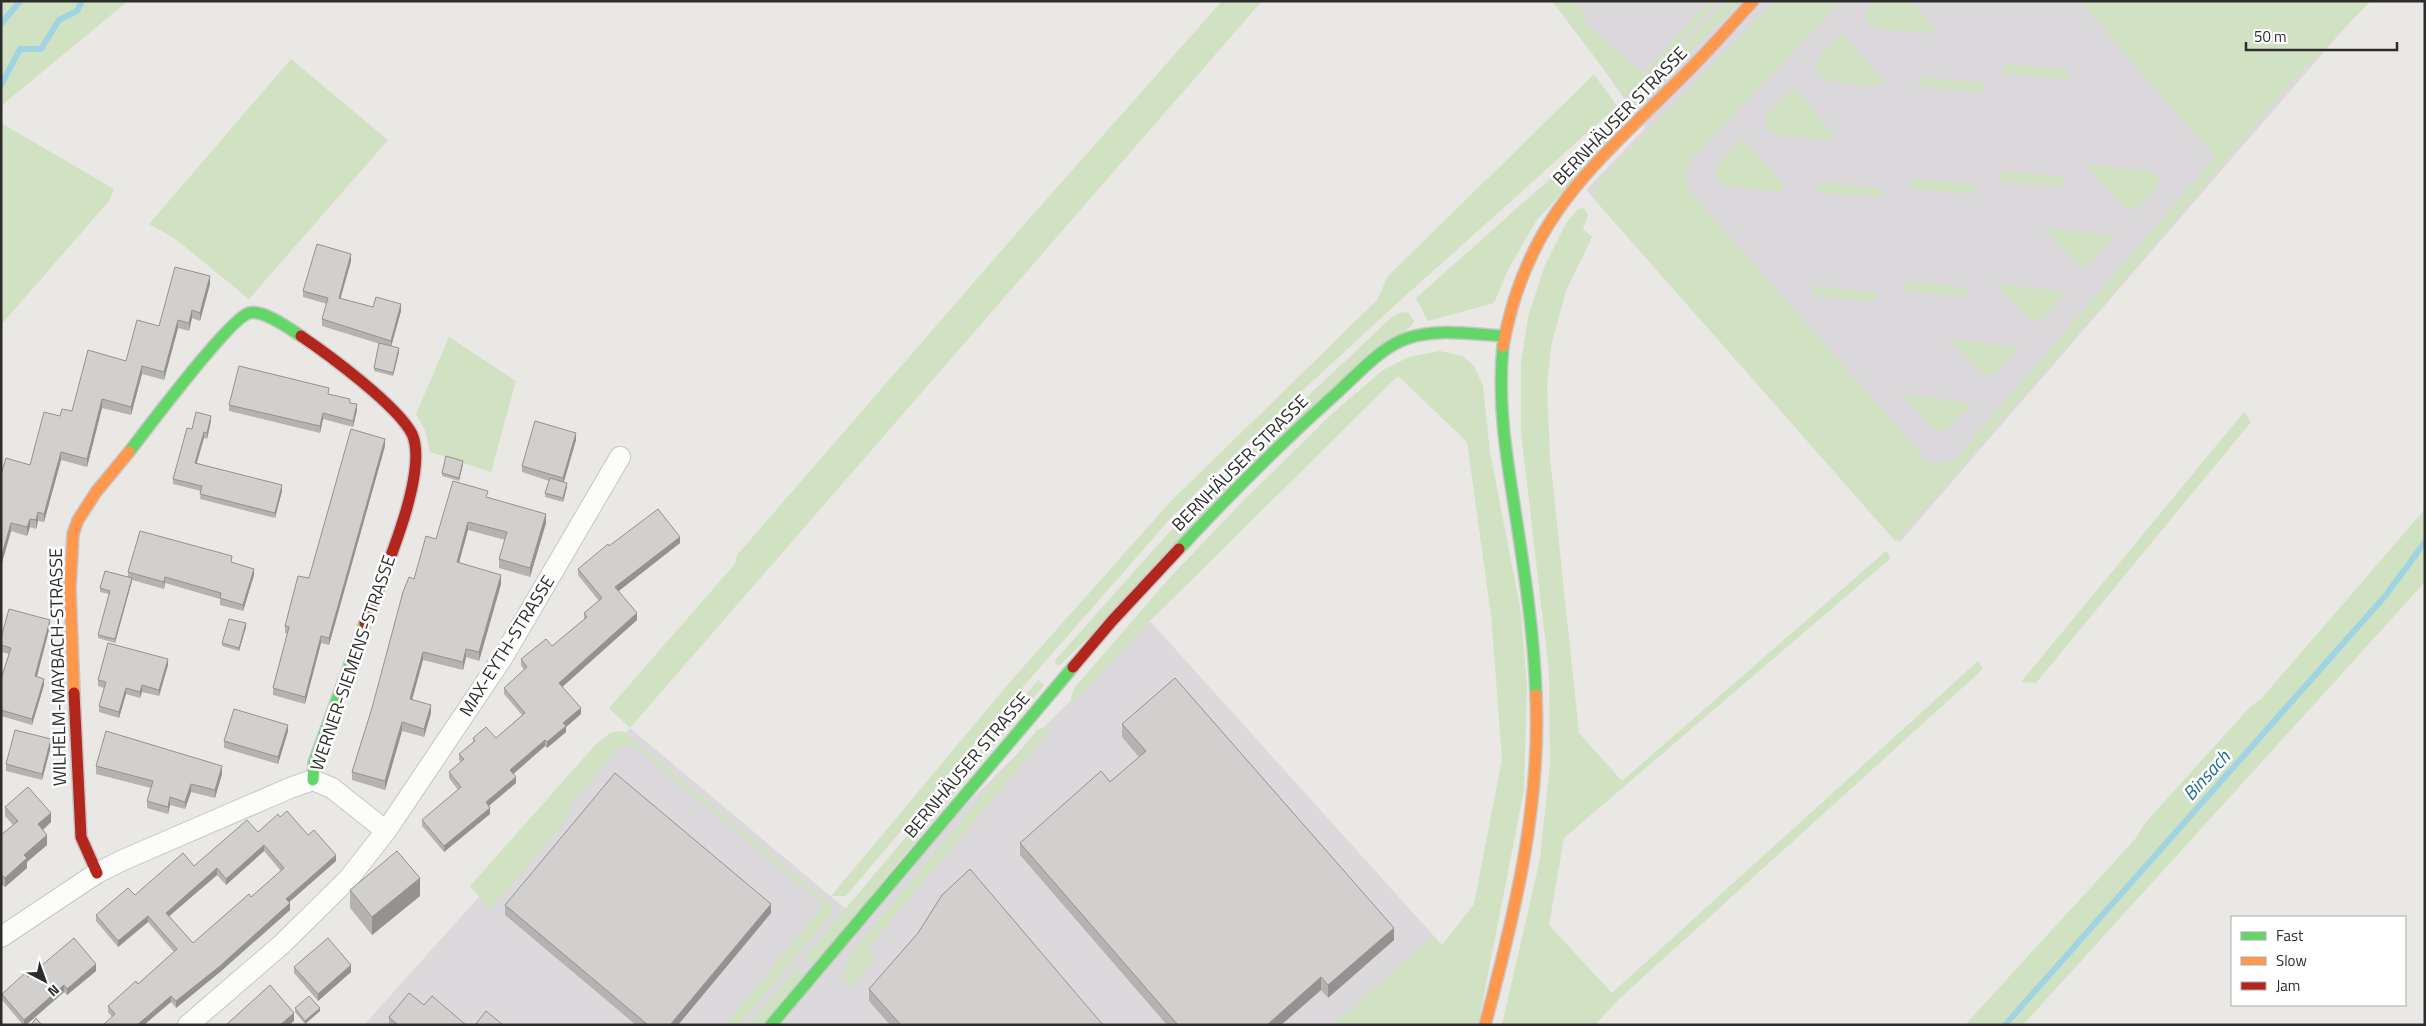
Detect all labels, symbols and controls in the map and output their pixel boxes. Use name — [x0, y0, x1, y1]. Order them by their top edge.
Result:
scale bar — [2246, 20, 2397, 52]
text: 50 m — [2254, 25, 2287, 48]
street label: BERNHÄUSER STRASSE — [1546, 40, 1693, 191]
street label: BERNHÄUSER STRASSE — [1165, 388, 1314, 537]
street label: WILHELM-MAYBACH-STRASSE — [42, 548, 73, 786]
street label: WERNER-SIEMENS-STRASSE — [303, 551, 402, 774]
street label: MAX-EYTH-STRASSE — [452, 570, 561, 722]
street label: BERNHÄUSER STRASSE — [897, 686, 1036, 844]
water label: Binsach — [2175, 743, 2237, 806]
legend — [2231, 916, 2406, 1006]
text: Fast — [2276, 924, 2304, 947]
text: Slow — [2276, 949, 2307, 972]
north arrow — [20, 956, 70, 1006]
text: Jam — [2276, 974, 2300, 997]
text: N — [43, 980, 64, 1002]

